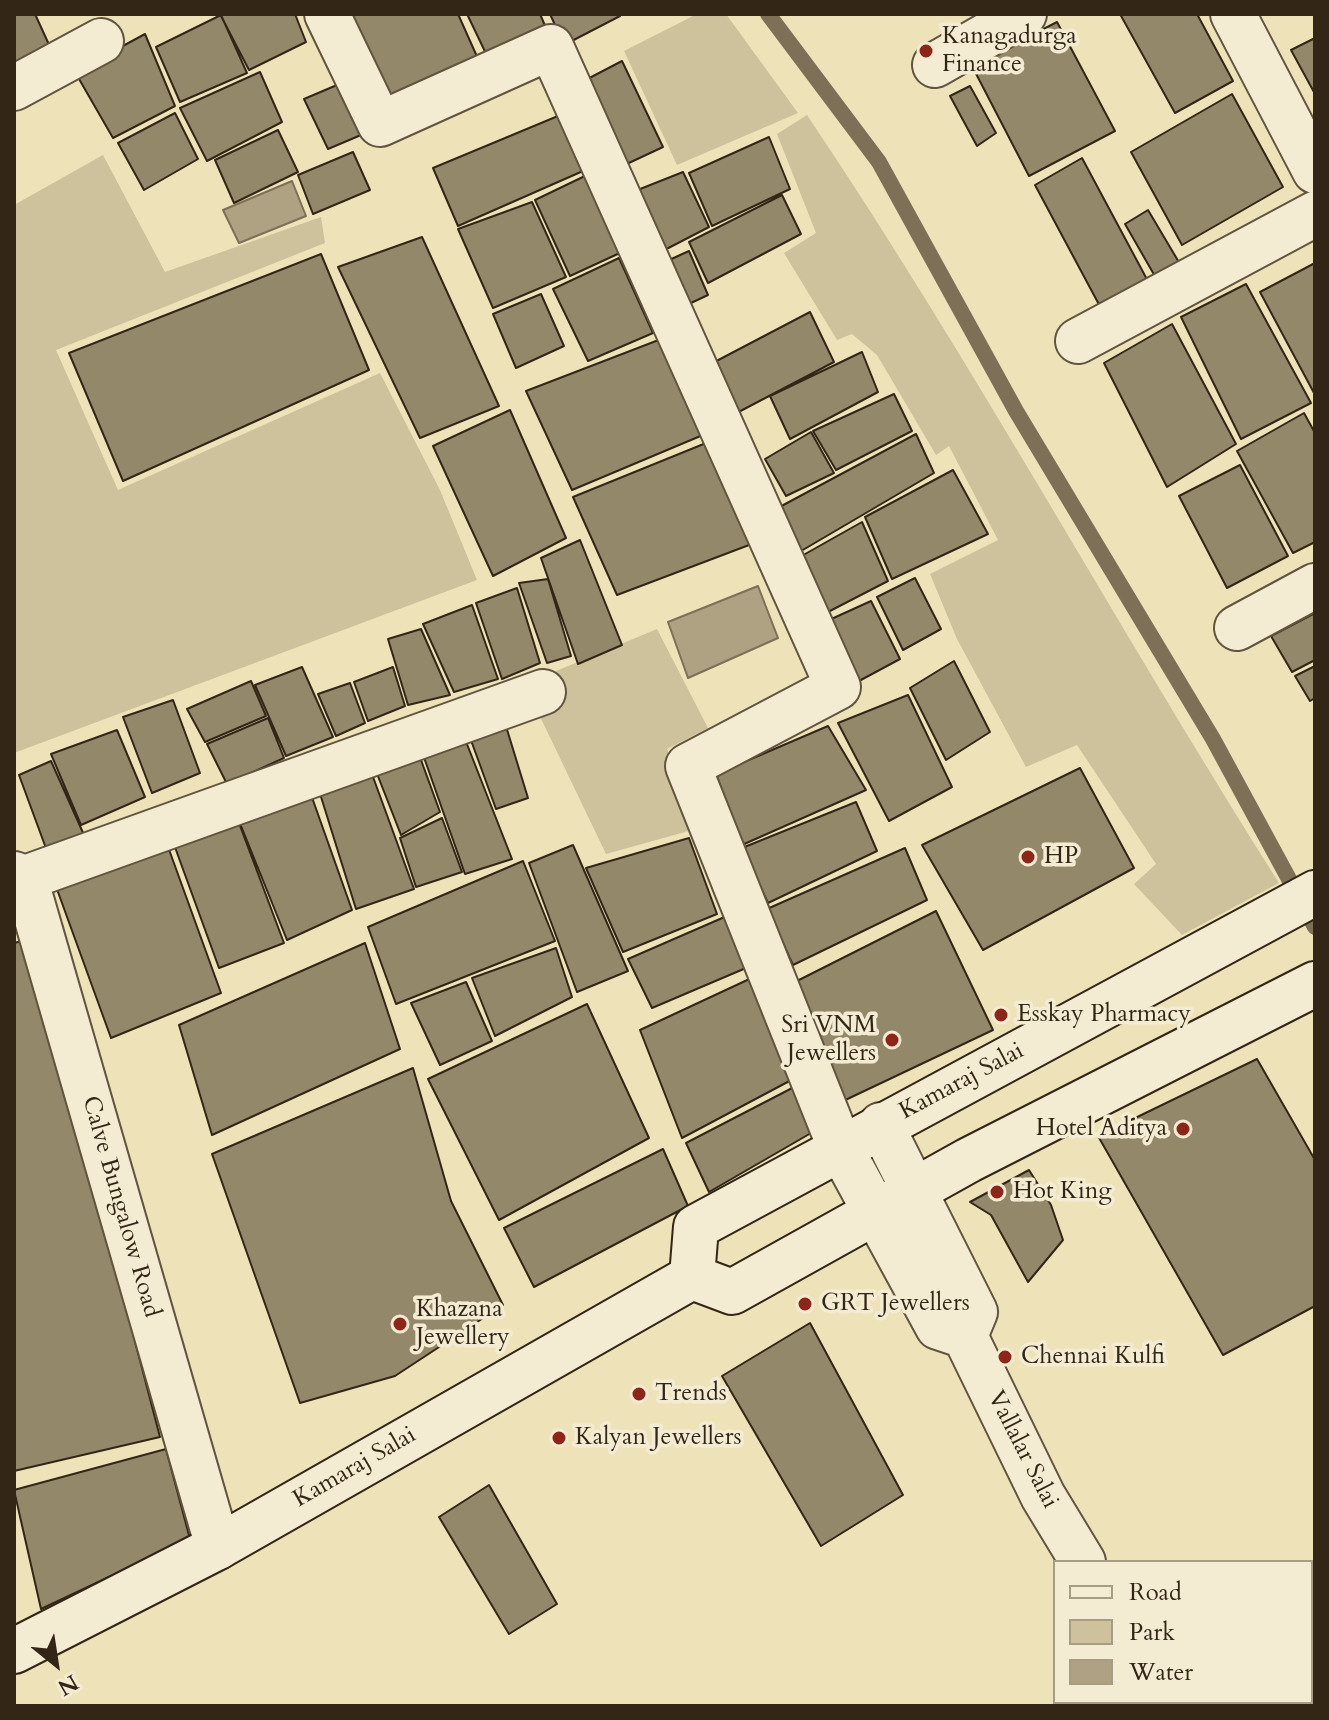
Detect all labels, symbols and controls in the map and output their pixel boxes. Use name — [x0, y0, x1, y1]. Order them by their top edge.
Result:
place label: Kanagadurga Finance — [942, 23, 1077, 79]
marker: Kanagadurga Finance — [917, 42, 935, 60]
place label: HP — [1044, 843, 1078, 871]
marker: HP — [1019, 848, 1037, 866]
place label: Esskay Pharmacy — [1017, 1001, 1191, 1029]
marker: Esskay Pharmacy — [992, 1006, 1010, 1024]
place label: Sri VNM Jewellers — [781, 1012, 876, 1068]
marker: Sri VNM Jewellers — [883, 1031, 901, 1049]
street label: Kamaraj Salai — [895, 1037, 1029, 1127]
street label: Calve Bungalow Road — [75, 1093, 165, 1321]
place label: Hotel Aditya — [1036, 1115, 1167, 1143]
marker: Hotel Aditya — [1174, 1120, 1192, 1138]
place label: Hot King — [1013, 1178, 1112, 1206]
marker: Hot King — [988, 1183, 1006, 1201]
place label: GRT Jewellers — [821, 1290, 970, 1318]
marker: GRT Jewellers — [796, 1295, 814, 1313]
place label: Khazana Jewellery — [416, 1296, 510, 1352]
marker: Khazana Jewellery — [391, 1315, 409, 1333]
place label: Chennai Kulfi — [1021, 1343, 1165, 1371]
marker: Chennai Kulfi — [996, 1348, 1014, 1366]
place label: Trends — [655, 1380, 727, 1408]
marker: Trends — [630, 1385, 648, 1403]
street label: Vallalar Salai — [980, 1386, 1064, 1514]
street label: Kamaraj Salai — [289, 1421, 421, 1515]
place label: Kalyan Jewellers — [575, 1424, 742, 1452]
marker: Kalyan Jewellers — [550, 1429, 568, 1447]
legend — [1053, 1560, 1313, 1704]
text: Road — [1129, 1576, 1182, 1609]
text: Park — [1129, 1616, 1175, 1649]
north arrow — [16, 1624, 96, 1704]
text: Water — [1129, 1656, 1193, 1689]
text: N — [52, 1667, 84, 1703]

